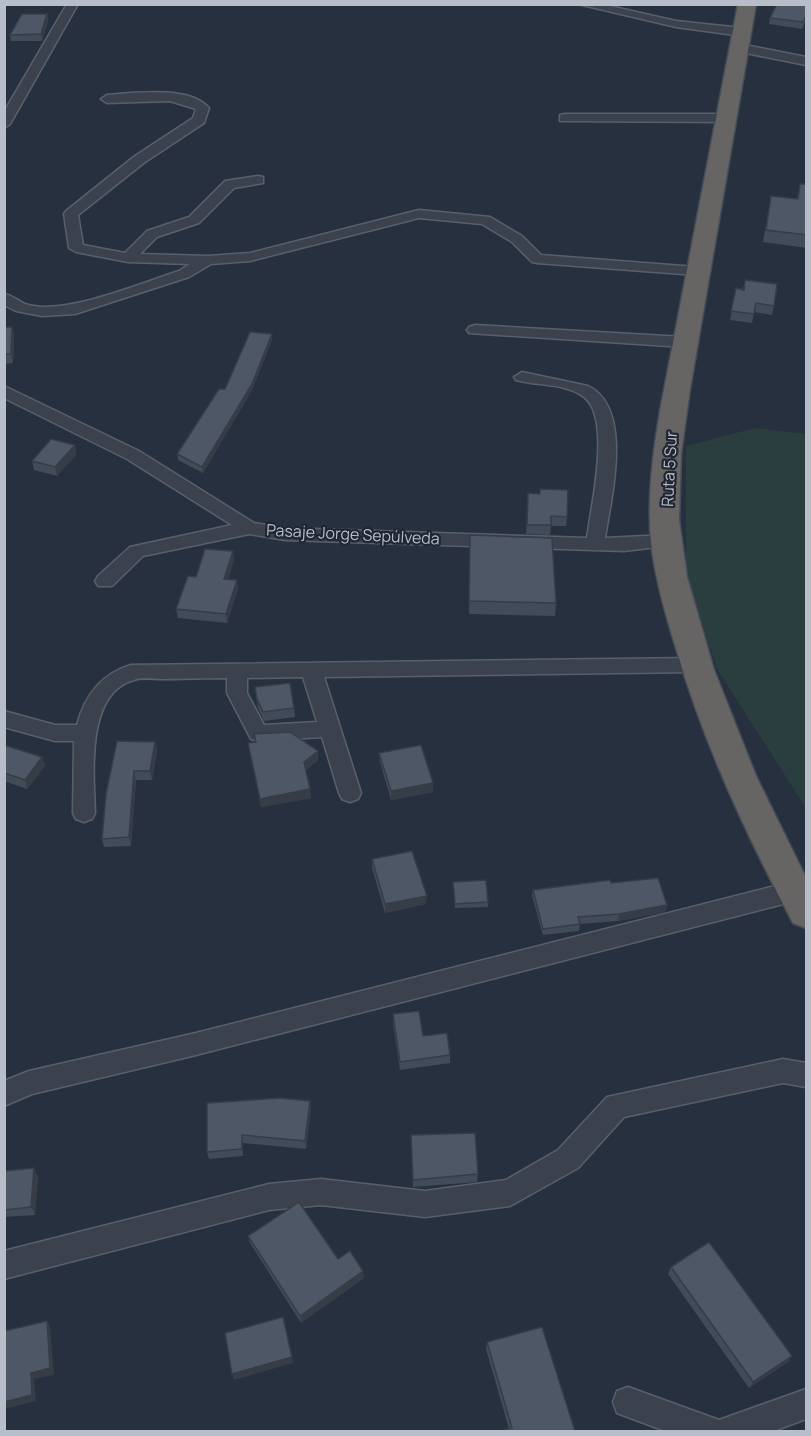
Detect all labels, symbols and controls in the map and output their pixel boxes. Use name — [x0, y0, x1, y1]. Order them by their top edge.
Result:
street label: Ruta 5 Sur — [656, 430, 682, 507]
street label: Pasaje Jorge Sepúlveda — [266, 518, 440, 550]

